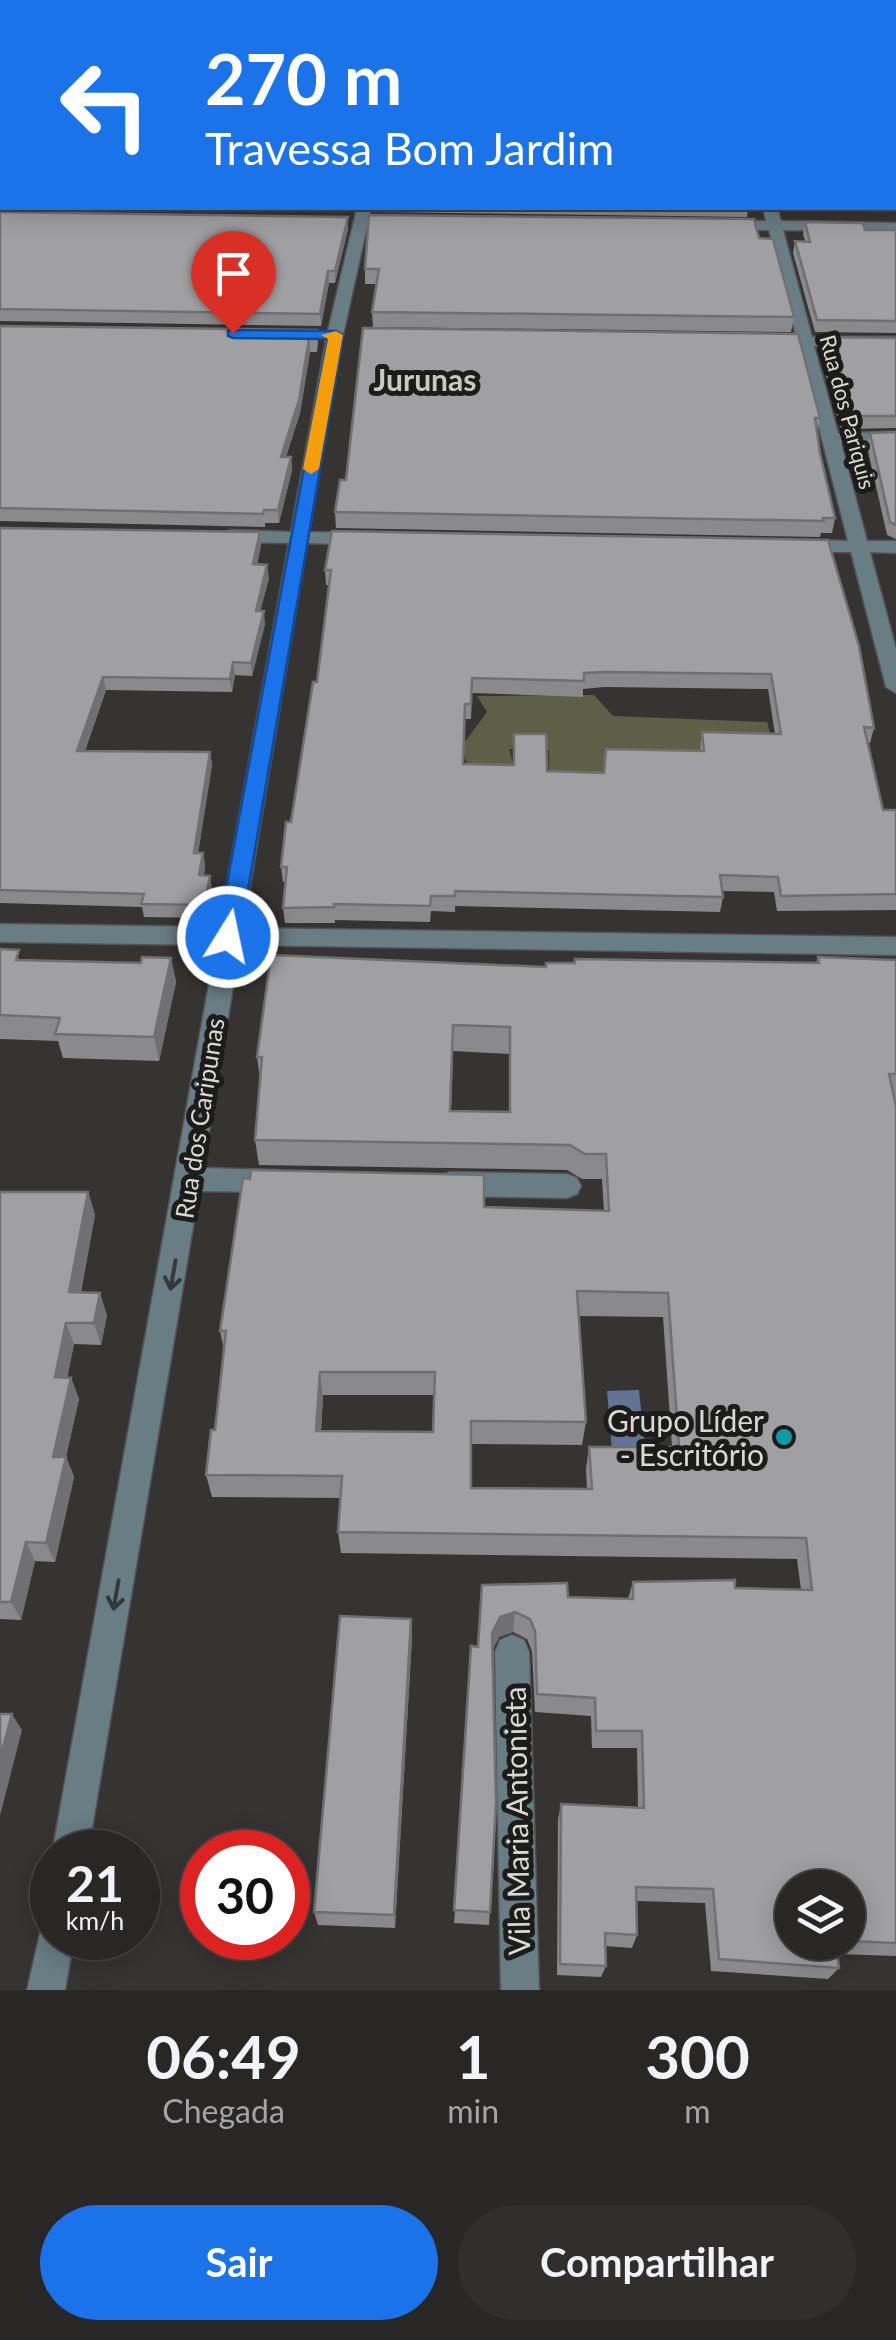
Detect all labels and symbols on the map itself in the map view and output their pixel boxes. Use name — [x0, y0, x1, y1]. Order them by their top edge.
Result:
pin — [191, 231, 276, 334]
street label: Rua dos Pariquis — [814, 332, 882, 492]
district label: Jurunas — [374, 361, 476, 397]
position arrow — [176, 885, 280, 989]
street label: Rua dos Caripunas — [168, 1016, 230, 1220]
one-way arrow — [163, 1258, 182, 1291]
place label: Grupo Líder - Escritório — [607, 1402, 764, 1472]
marker: Grupo Líder - Escritório — [773, 1426, 795, 1448]
one-way arrow — [106, 1578, 125, 1611]
street label: Vila Maria Antonieta — [496, 1686, 536, 1956]
speed limit sign: 30 — [180, 1830, 310, 1960]

